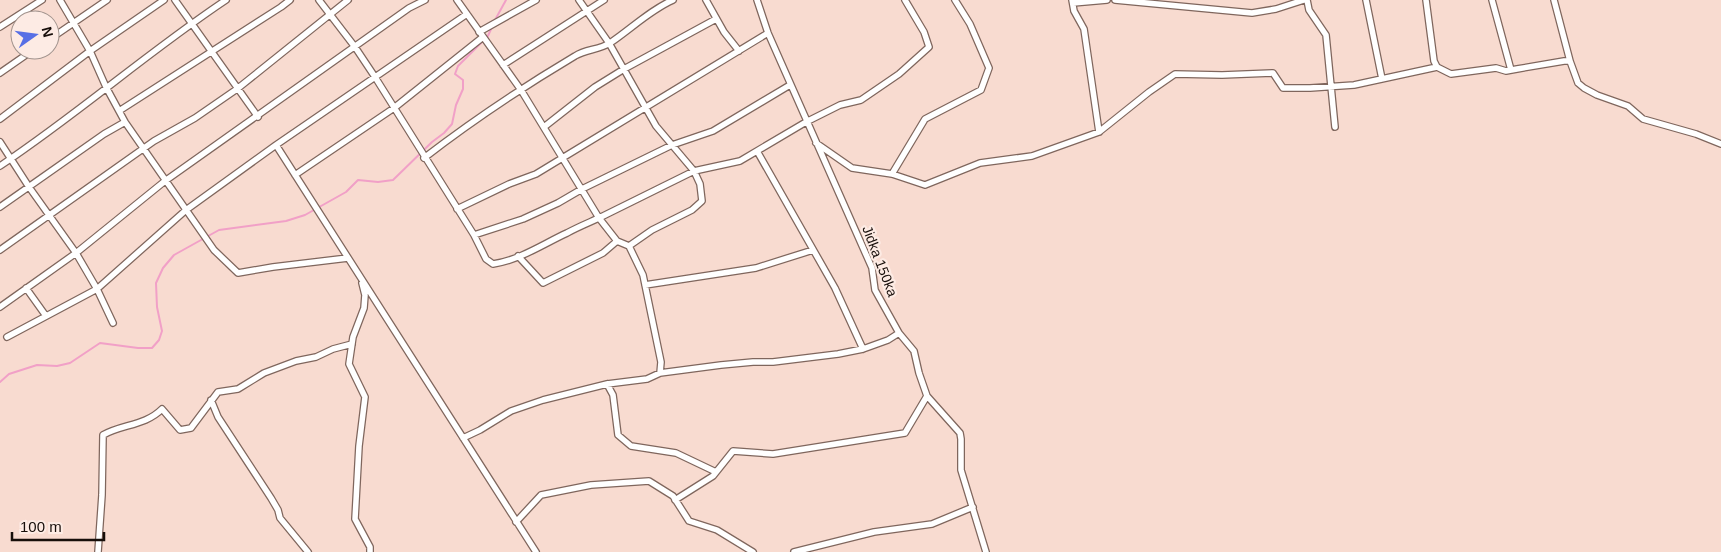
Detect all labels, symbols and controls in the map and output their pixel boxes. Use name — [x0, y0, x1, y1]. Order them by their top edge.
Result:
north arrow — [10, 10, 60, 60]
text: N — [39, 25, 57, 39]
street label: Jidka 150ka — [859, 223, 901, 299]
scale bar — [12, 510, 105, 542]
text: 100 m — [20, 518, 62, 535]

